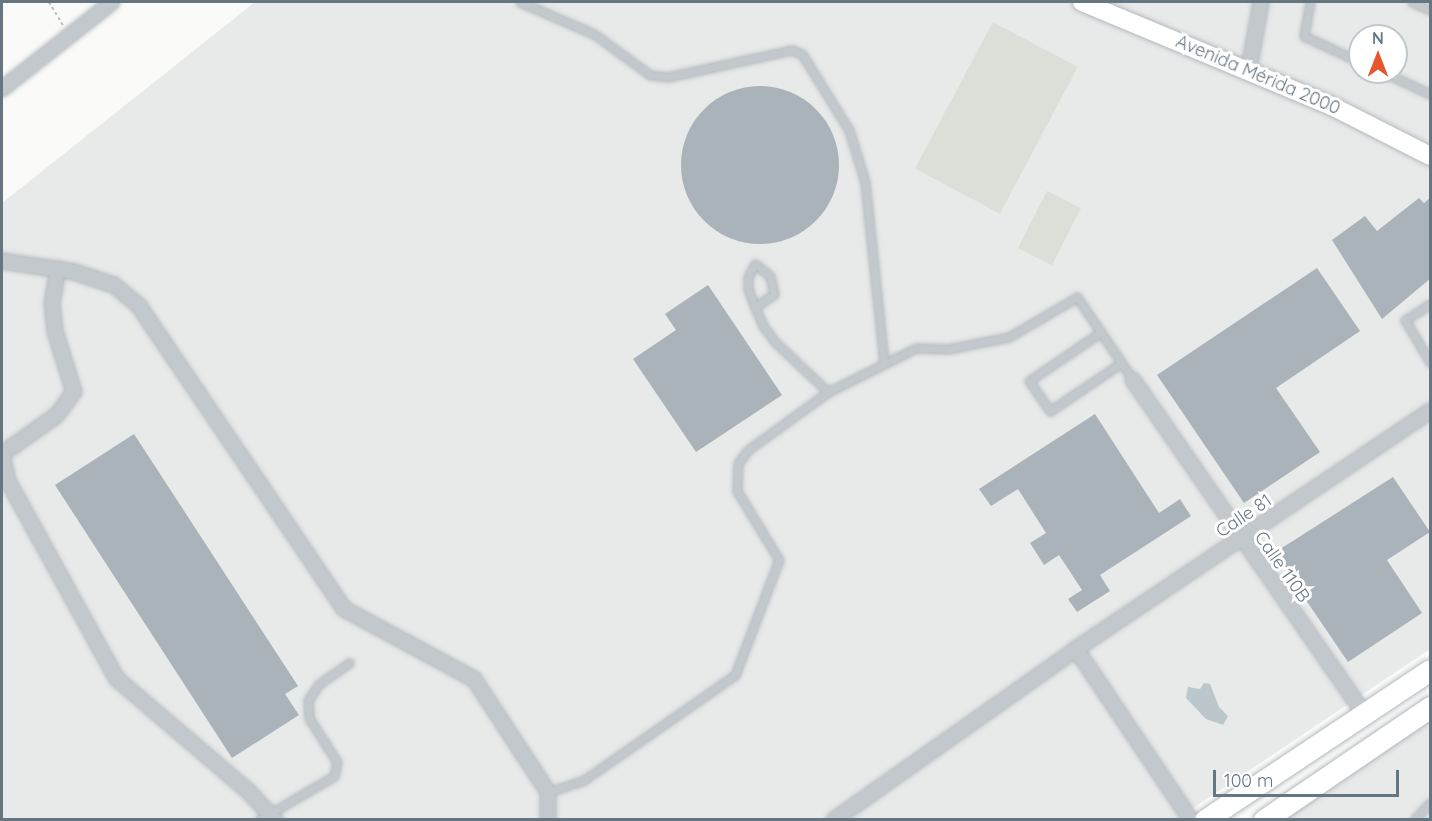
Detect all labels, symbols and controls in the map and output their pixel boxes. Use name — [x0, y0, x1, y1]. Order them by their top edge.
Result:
north arrow — [1348, 24, 1408, 84]
text: N — [1372, 28, 1384, 48]
street label: Avenida Mérida 2000 — [1173, 31, 1343, 119]
street label: Calle 81 — [1212, 490, 1276, 542]
street label: Calle 110B — [1250, 527, 1314, 607]
scale bar — [1216, 758, 1402, 796]
text: 100 m — [1224, 769, 1273, 792]

